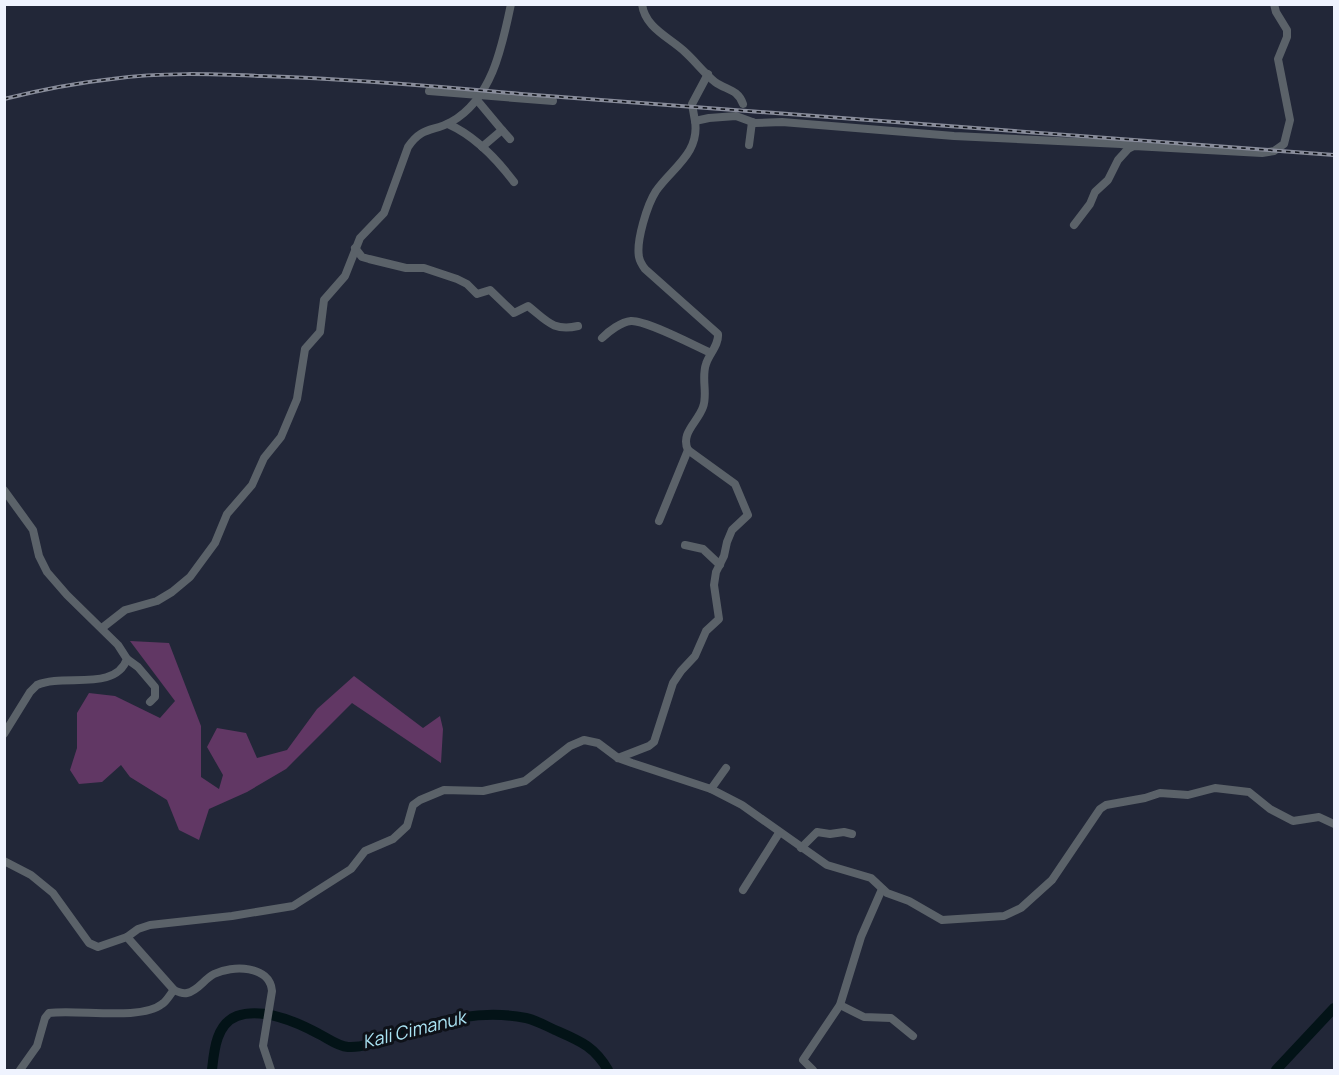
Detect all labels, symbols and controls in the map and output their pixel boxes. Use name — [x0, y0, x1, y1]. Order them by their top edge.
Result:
water label: Kali Cimanuk — [360, 1004, 471, 1053]

